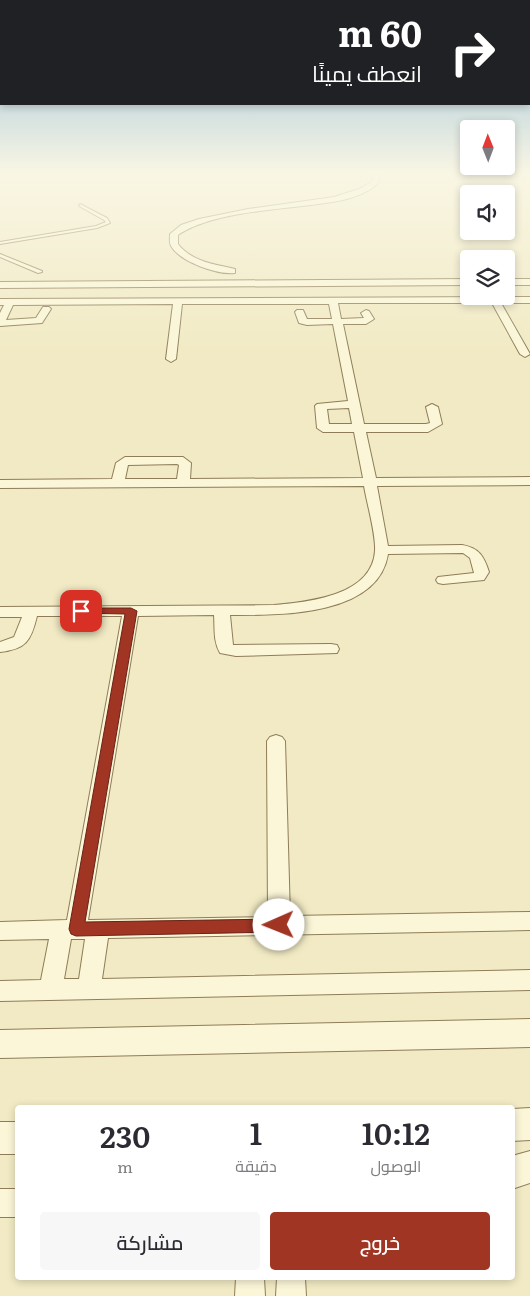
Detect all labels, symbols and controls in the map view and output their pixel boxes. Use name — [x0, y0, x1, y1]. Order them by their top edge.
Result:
text: 60 m — [338, 6, 422, 58]
icon: right — [440, 20, 505, 85]
text: انعطف يمينًا — [312, 56, 422, 89]
north arrow — [460, 120, 515, 175]
map controls — [460, 120, 515, 305]
button: sound — [460, 185, 515, 240]
button: layers — [460, 250, 515, 305]
pin — [60, 590, 102, 632]
icon: arrive — [67, 597, 95, 625]
position arrow — [252, 898, 304, 950]
text: 1 — [250, 1110, 262, 1154]
text: 10:12 — [362, 1110, 430, 1154]
text: 230 — [100, 1113, 150, 1157]
text: دقيقة — [235, 1153, 277, 1177]
text: الوصول — [370, 1153, 421, 1177]
text: m — [117, 1154, 133, 1178]
button: مشاركة — [40, 1212, 260, 1270]
button: خروج — [270, 1212, 490, 1270]

